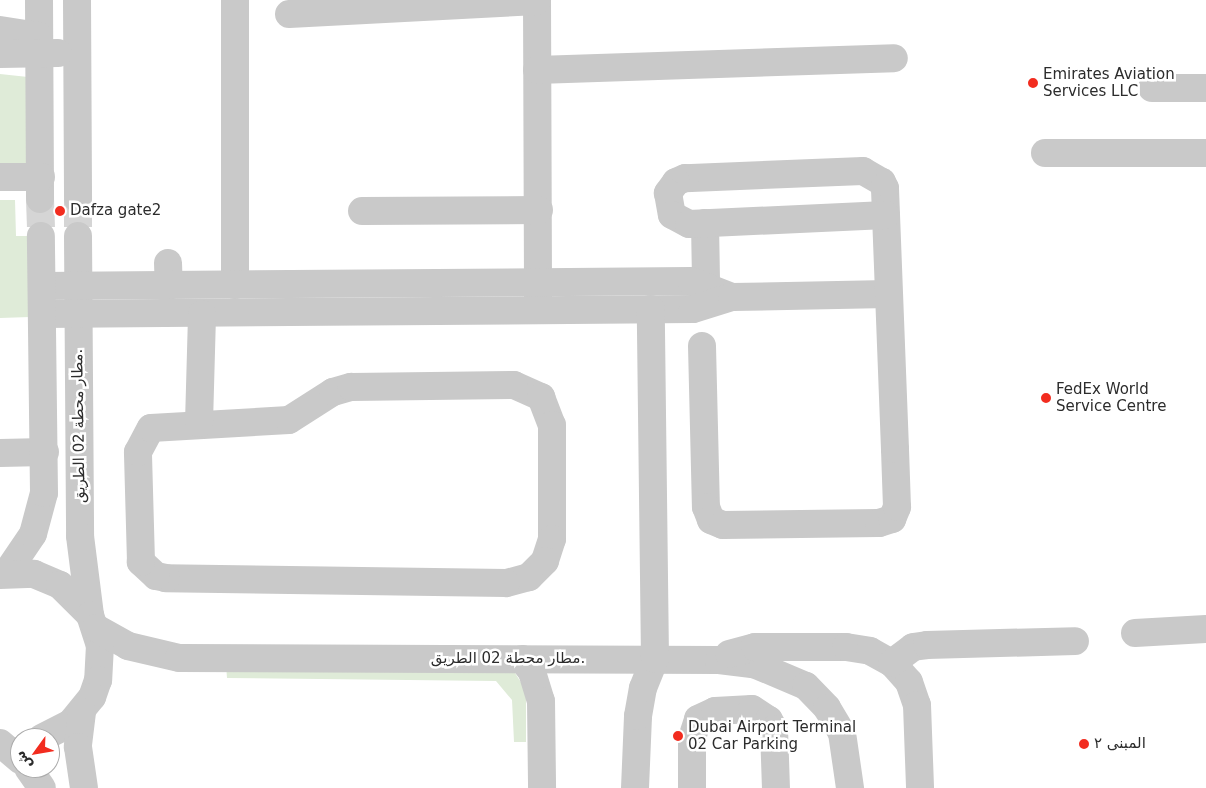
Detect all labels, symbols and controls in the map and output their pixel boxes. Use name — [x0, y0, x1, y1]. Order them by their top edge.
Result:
place label: Emirates Aviation Services LLC — [1043, 65, 1175, 100]
marker: Emirates Aviation Services LLC — [1027, 77, 1039, 89]
place label: Dafza gate2 — [70, 202, 161, 220]
marker: Dafza gate2 — [54, 205, 66, 217]
street label: مطار محطة 02 الطريق. — [69, 349, 89, 503]
place label: FedEx World Service Centre — [1056, 380, 1166, 415]
marker: FedEx World Service Centre — [1040, 392, 1052, 404]
street label: مطار محطة 02 الطريق. — [431, 650, 585, 668]
place label: Dubai Airport Terminal 02 Car Parking — [688, 718, 856, 753]
north arrow — [10, 728, 60, 778]
marker: Dubai Airport Terminal 02 Car Parking — [672, 730, 684, 742]
place label: المبنى ٢ — [1094, 735, 1146, 753]
marker: المبنى ٢ — [1078, 738, 1090, 750]
text: ش — [11, 748, 35, 773]

